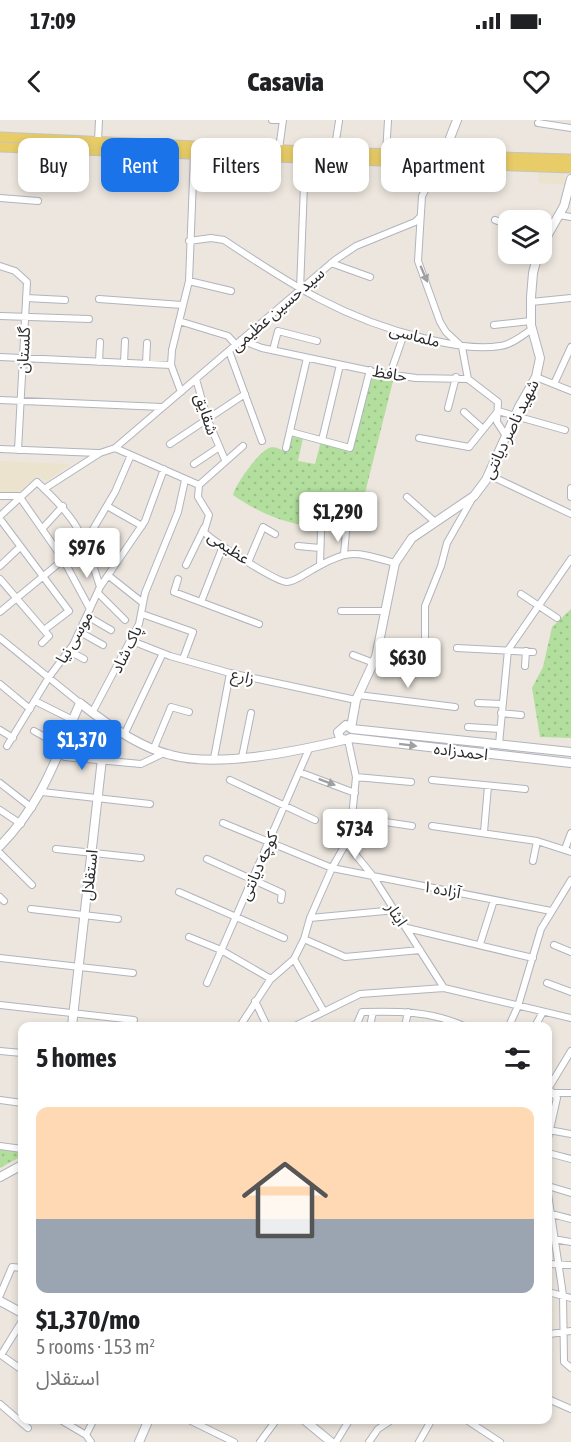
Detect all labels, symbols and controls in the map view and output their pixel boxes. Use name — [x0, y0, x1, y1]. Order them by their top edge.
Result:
text: 17:09 — [30, 8, 76, 34]
icon: back — [18, 65, 51, 98]
icon: heart — [520, 65, 553, 98]
text: Casavia — [247, 66, 324, 97]
chip: Buy — [18, 138, 89, 192]
chip: Rent — [101, 138, 179, 192]
chip: Filters — [191, 138, 281, 192]
chip: New — [293, 138, 369, 192]
chip: Apartment — [381, 138, 506, 192]
map controls — [498, 210, 552, 264]
button: layers — [498, 210, 552, 264]
street label: سید حسین عظیمی — [226, 263, 328, 355]
one-way arrow — [420, 265, 429, 283]
street label: ملماسی — [388, 320, 442, 351]
street label: گلستان — [13, 326, 34, 374]
street label: حافظ — [371, 361, 409, 385]
street label: شهید ناصر دیانتی — [478, 376, 543, 482]
street label: شقایق — [190, 391, 222, 438]
pin: $1,290 — [289, 492, 387, 543]
text: $1,290 — [313, 500, 363, 523]
street label: عظیمی — [204, 527, 253, 568]
pin: $976 — [51, 528, 123, 579]
text: $976 — [69, 536, 105, 559]
street label: موسی نیا — [52, 608, 97, 667]
street label: پاک شاد — [107, 622, 147, 677]
pin: $630 — [372, 638, 444, 689]
text: $630 — [390, 646, 426, 669]
street label: زارع — [229, 665, 256, 691]
pin: $1,370 — [33, 720, 131, 771]
text: $1,370 — [57, 728, 107, 751]
street label: احمدزاده — [433, 739, 489, 764]
one-way arrow — [399, 740, 418, 750]
one-way arrow — [318, 778, 336, 788]
pin: $734 — [319, 809, 391, 860]
text: $734 — [337, 817, 373, 840]
street label: کوچه دیانتی — [235, 829, 283, 904]
street label: استقلال — [77, 849, 103, 901]
street label: آزاده ۱ — [421, 876, 464, 903]
street label: ایثار — [381, 898, 411, 930]
icon: filters — [501, 1042, 534, 1075]
text: 5 homes — [36, 1043, 116, 1073]
icon: home — [231, 1146, 339, 1254]
text: $1,370/mo — [36, 1305, 140, 1335]
text: 5 rooms · 153 m² — [36, 1335, 155, 1358]
text: استقلال — [36, 1366, 100, 1389]

